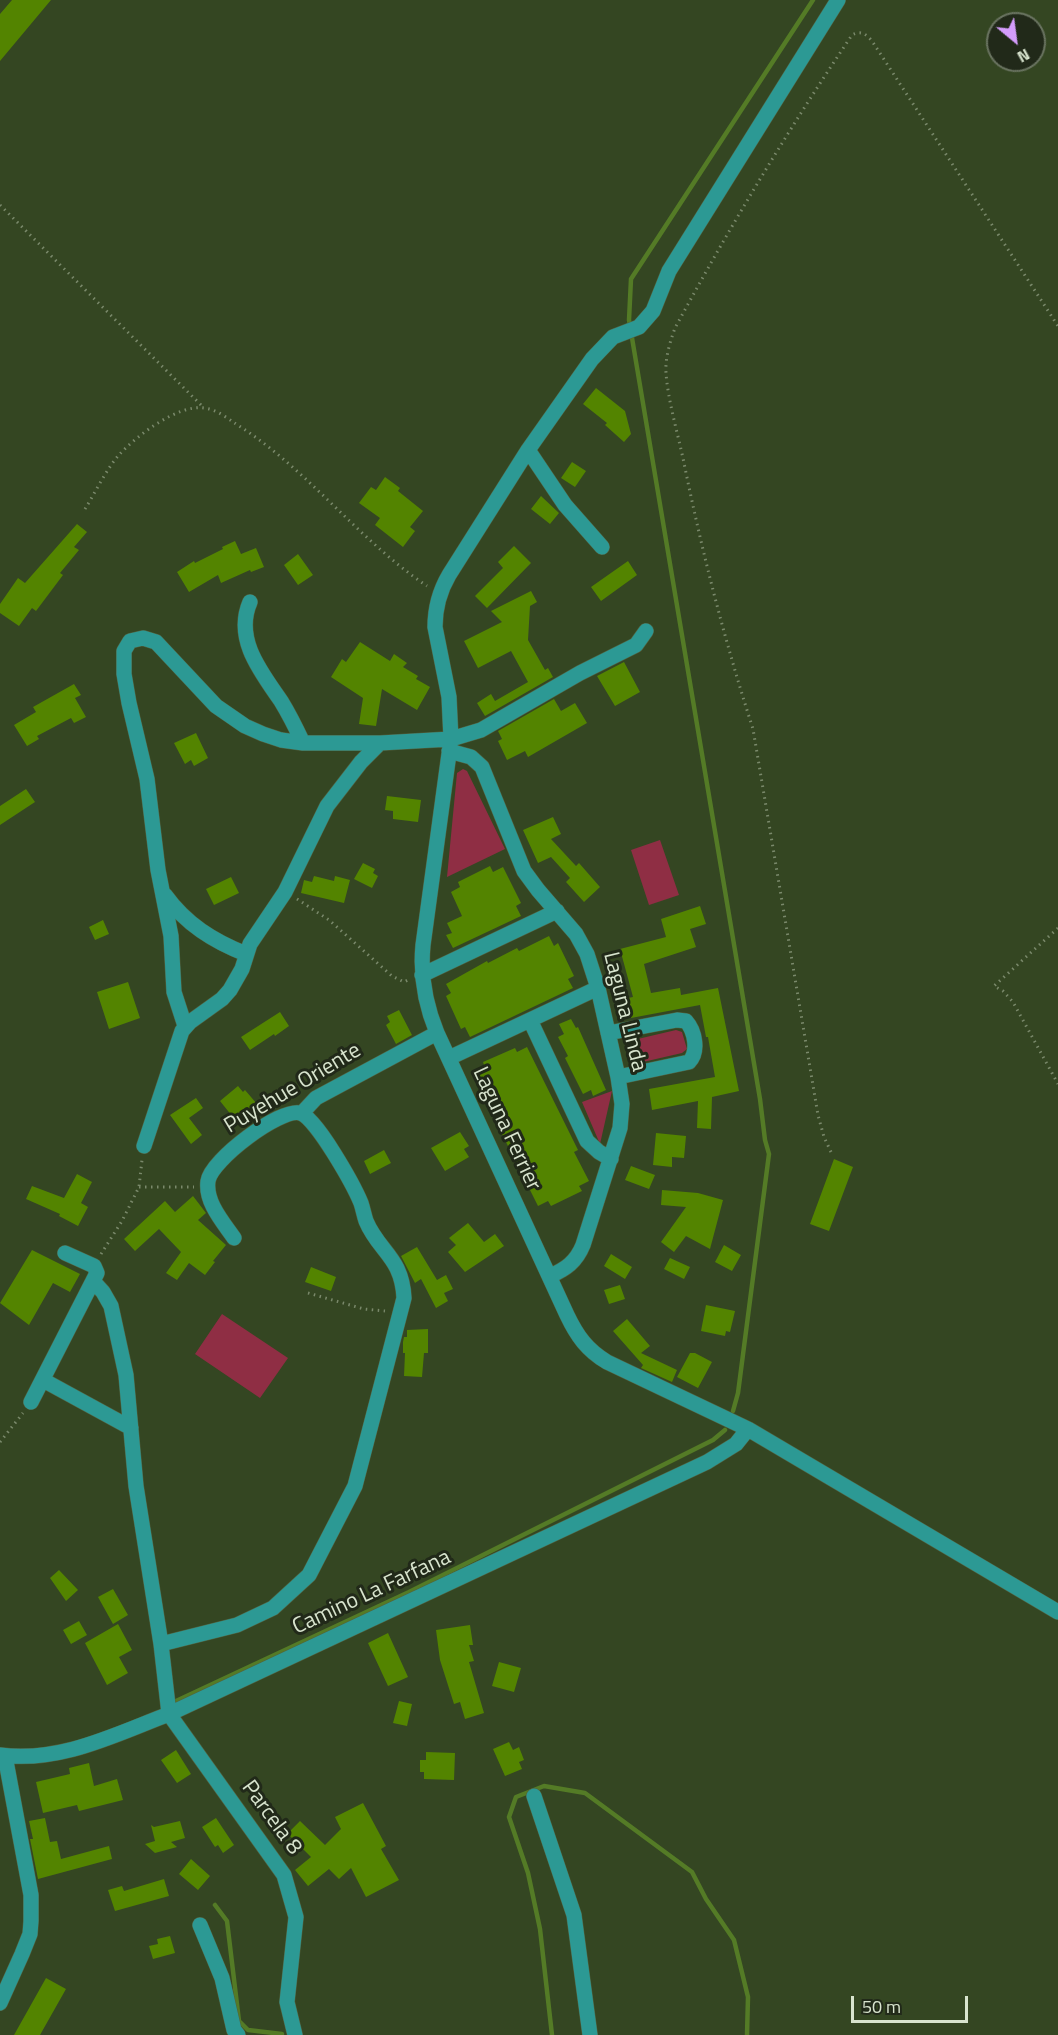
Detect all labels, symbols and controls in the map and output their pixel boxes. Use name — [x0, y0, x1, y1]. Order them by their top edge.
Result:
north arrow — [986, 12, 1046, 72]
text: N — [1013, 43, 1034, 69]
street label: Laguna Linda — [596, 950, 652, 1074]
street label: Puyehue Oriente — [220, 1038, 366, 1140]
street label: Laguna Ferrier — [466, 1063, 546, 1195]
street label: Camino La Farfana — [289, 1545, 455, 1641]
street label: Parcela 8 — [235, 1776, 307, 1860]
scale bar — [854, 1984, 971, 2022]
text: 50 m — [862, 1993, 901, 2020]

